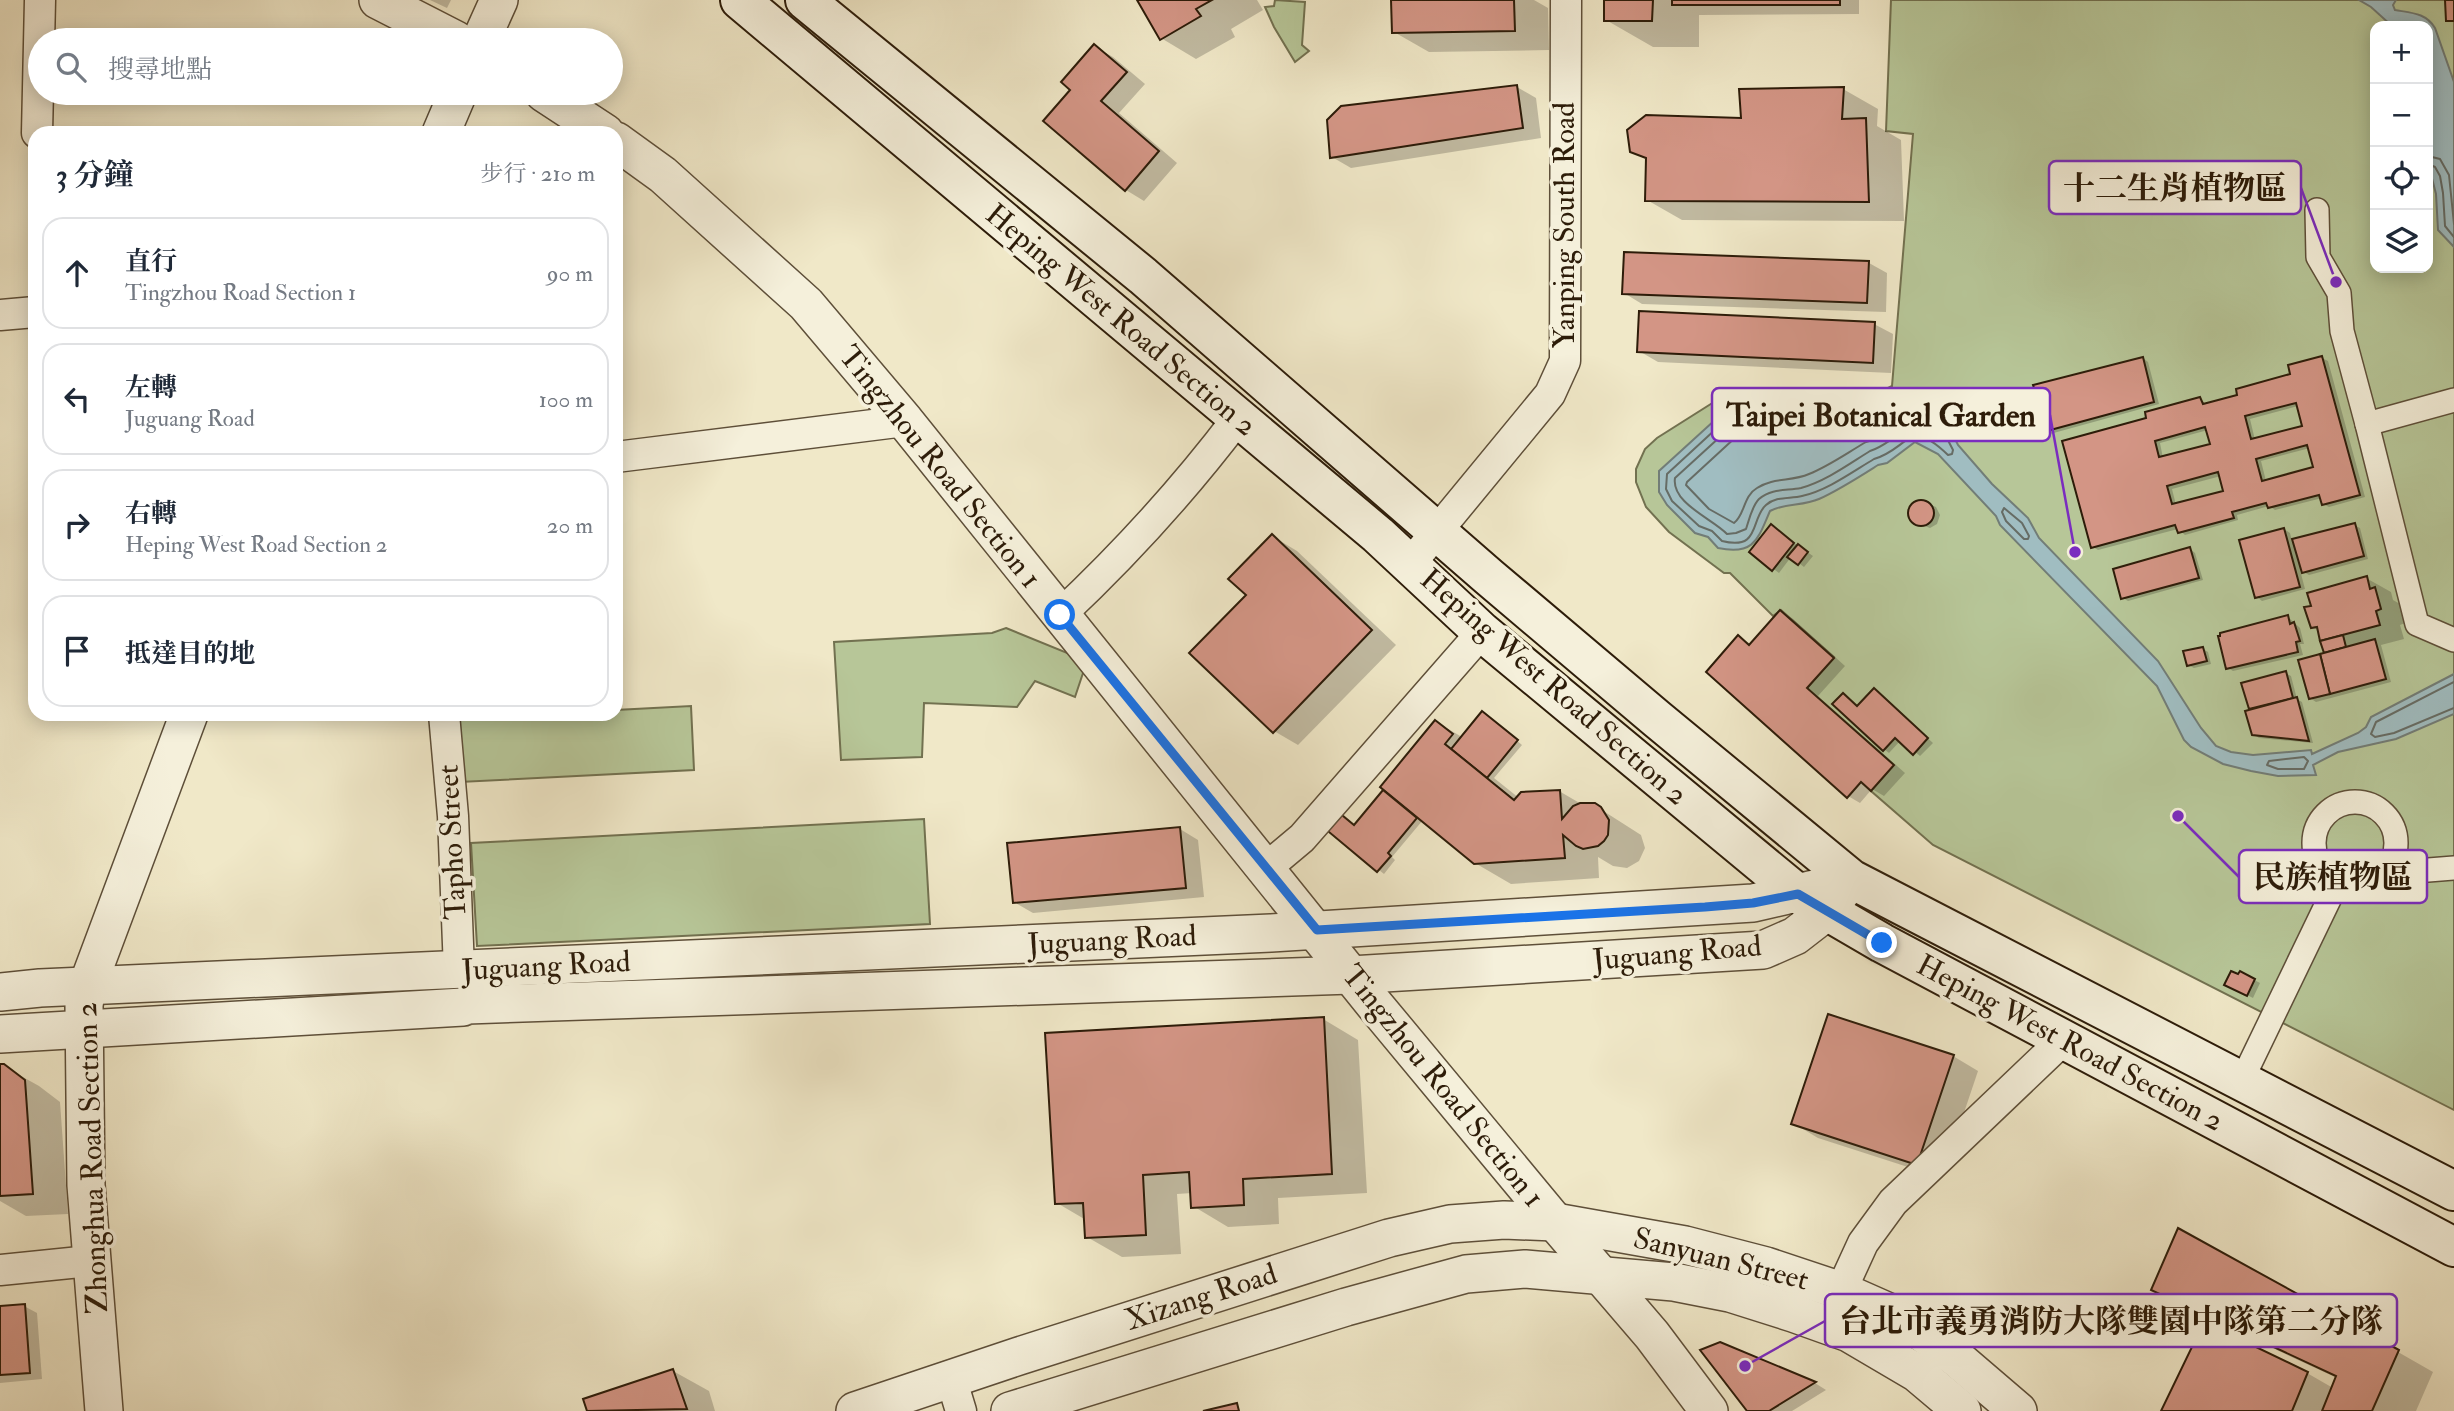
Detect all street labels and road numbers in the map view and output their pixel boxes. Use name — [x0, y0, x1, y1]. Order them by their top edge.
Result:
street label: Yanping South Road — [1546, 102, 1583, 348]
street label: Heping West Road Section 2 — [978, 196, 1264, 444]
street label: Tingzhou Road Section 1 — [831, 338, 1049, 596]
street label: Heping West Road Section 2 — [1413, 561, 1695, 813]
street label: Tapho Street — [429, 763, 475, 920]
street label: Juguang Road — [1026, 917, 1198, 963]
street label: Juguang Road — [1590, 927, 1763, 979]
street label: Juguang Road — [460, 943, 632, 989]
street label: Heping West Road Section 2 — [1910, 946, 2230, 1140]
street label: Tingzhou Road Section 1 — [1334, 957, 1552, 1215]
street label: Zhonghua Road Section 2 — [68, 1001, 116, 1315]
street label: Sanyuan Street — [1630, 1219, 1813, 1299]
street label: Xizang Road — [1120, 1255, 1282, 1339]

